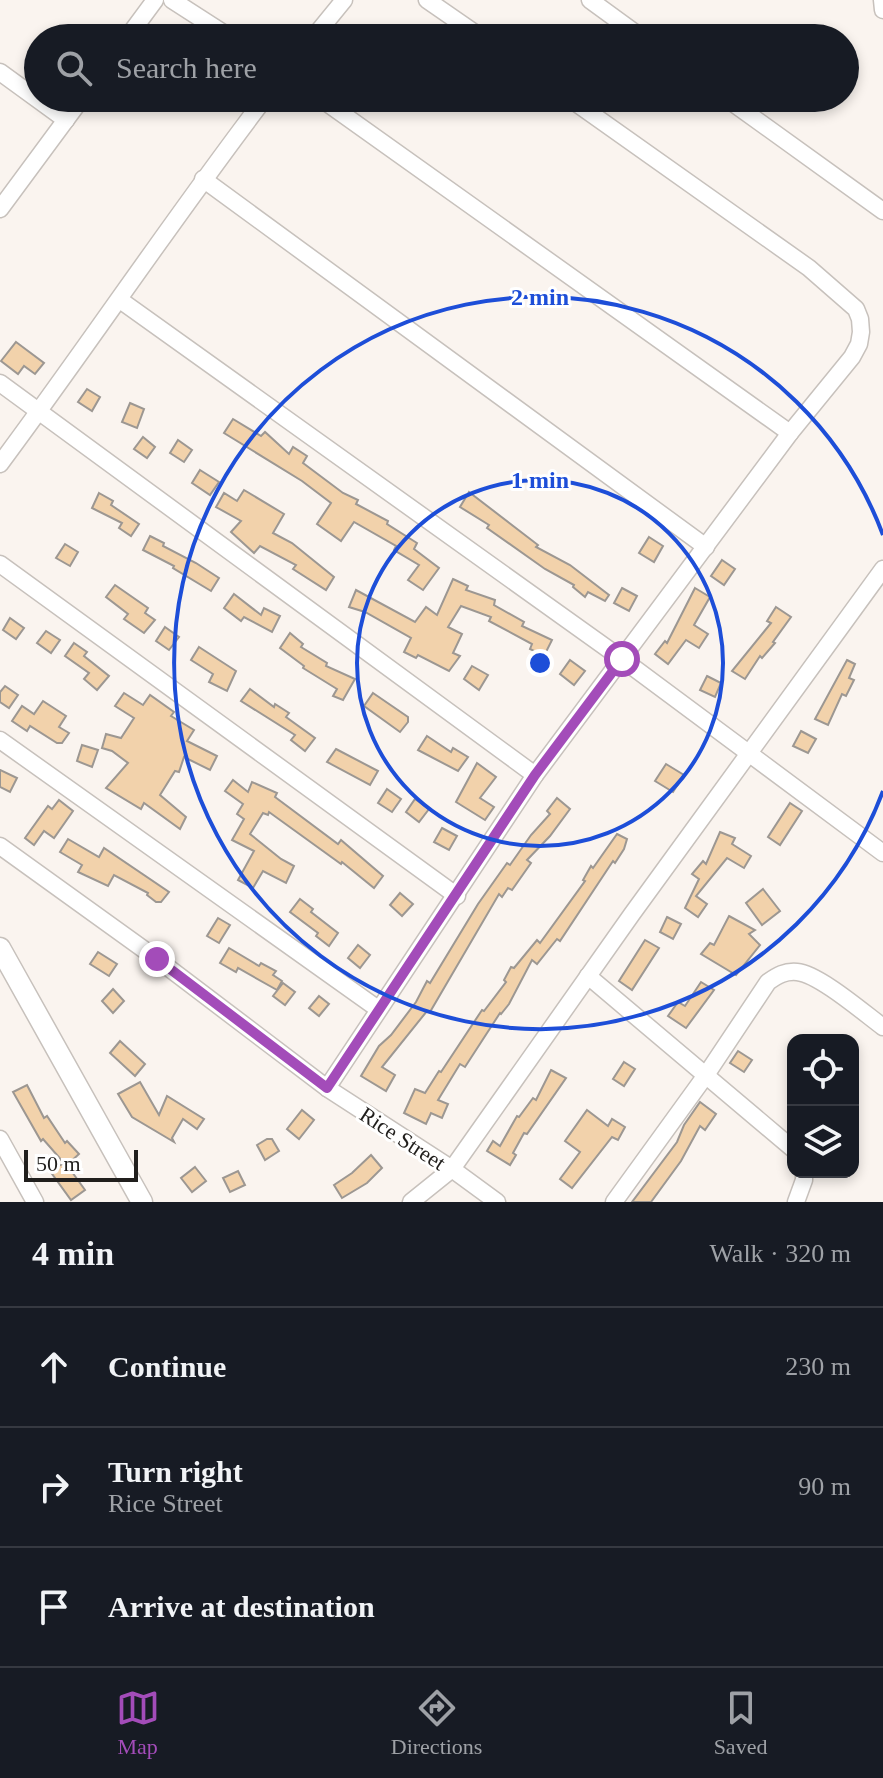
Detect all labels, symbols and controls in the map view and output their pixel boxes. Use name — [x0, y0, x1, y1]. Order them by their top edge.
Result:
search box — [24, 24, 859, 112]
icon: search — [52, 46, 96, 90]
text: Search here — [116, 51, 257, 84]
text: 2 min — [511, 284, 569, 310]
text: 1 min — [511, 467, 569, 493]
route start — [604, 641, 640, 677]
centre of rings — [526, 649, 554, 677]
route end — [139, 941, 175, 977]
map controls — [787, 1034, 859, 1178]
button: locate — [787, 1034, 859, 1106]
street label: Rice Street — [355, 1101, 450, 1175]
button: layers — [787, 1106, 859, 1178]
scale bar — [24, 1146, 138, 1182]
text: 50 m — [36, 1151, 81, 1176]
text: 4 min — [32, 1235, 114, 1272]
text: Walk · 320 m — [709, 1239, 851, 1268]
icon: ahead — [32, 1345, 76, 1389]
text: Continue — [108, 1350, 226, 1383]
text: 230 m — [785, 1352, 851, 1381]
text: Turn right — [108, 1455, 243, 1488]
icon: right — [32, 1465, 76, 1509]
text: 90 m — [798, 1472, 851, 1501]
text: Rice Street — [108, 1489, 223, 1518]
icon: arrive — [32, 1585, 76, 1629]
text: Arrive at destination — [108, 1590, 375, 1623]
tab: Map — [116, 1686, 160, 1760]
tab: Directions — [391, 1686, 482, 1760]
tab: Saved — [714, 1686, 767, 1760]

